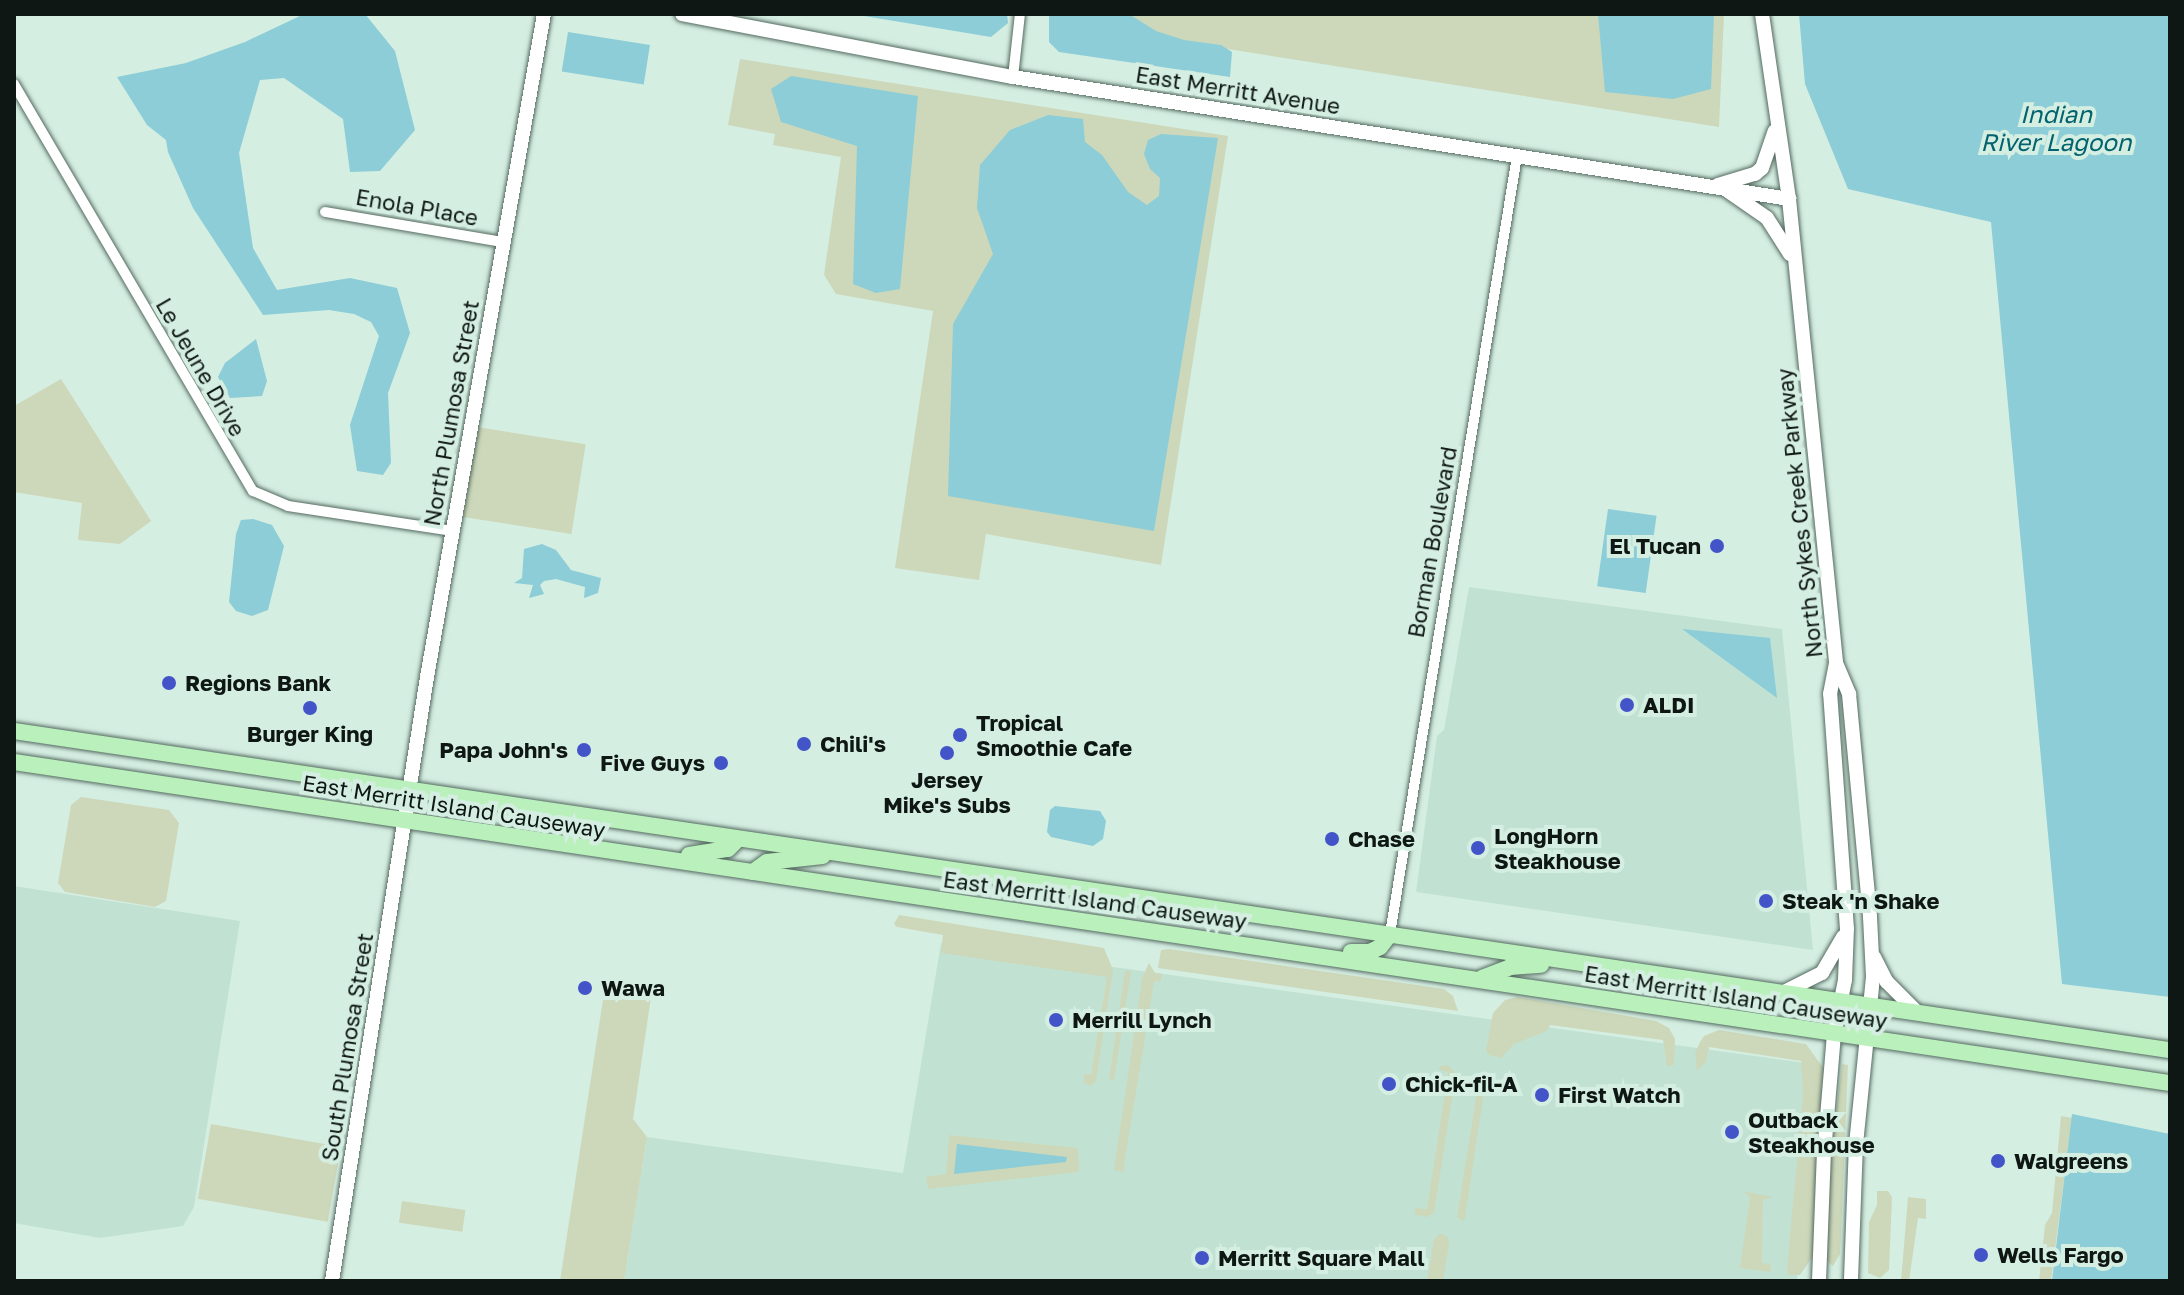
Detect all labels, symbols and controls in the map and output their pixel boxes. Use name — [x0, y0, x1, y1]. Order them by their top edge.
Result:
street label: East Merritt Avenue — [1134, 61, 1342, 119]
water label: Indian River Lagoon — [1981, 100, 2131, 156]
street label: Enola Place — [354, 183, 480, 231]
street label: Le Jeune Drive — [151, 293, 251, 441]
street label: North Plumosa Street — [418, 298, 484, 528]
street label: North Sykes Creek Parkway — [1771, 367, 1827, 659]
street label: Borman Boulevard — [1402, 444, 1462, 640]
place label: El Tucan — [1609, 533, 1701, 559]
marker: El Tucan — [1708, 537, 1726, 555]
place label: Regions Bank — [185, 670, 331, 696]
marker: Regions Bank — [160, 674, 178, 692]
place label: ALDI — [1643, 692, 1694, 718]
marker: ALDI — [1618, 696, 1636, 714]
marker: Burger King — [301, 699, 319, 717]
place label: Tropical Smoothie Cafe — [976, 709, 1132, 760]
place label: Burger King — [247, 721, 373, 747]
marker: Tropical Smoothie Cafe — [951, 726, 969, 744]
place label: Chili's — [820, 731, 886, 757]
marker: Chili's — [795, 735, 813, 753]
place label: Papa John's — [439, 737, 568, 763]
marker: Papa John's — [575, 741, 593, 759]
marker: Jersey Mike's Subs — [938, 744, 956, 762]
place label: Five Guys — [600, 750, 705, 776]
marker: Five Guys — [712, 754, 730, 772]
place label: Jersey Mike's Subs — [883, 766, 1011, 818]
street label: East Merritt Island Causeway — [301, 769, 607, 843]
place label: LongHorn Steakhouse — [1494, 822, 1621, 874]
place label: Chase — [1348, 826, 1415, 852]
marker: Chase — [1323, 830, 1341, 848]
marker: LongHorn Steakhouse — [1469, 839, 1487, 857]
street label: East Merritt Island Causeway — [941, 866, 1249, 934]
place label: Steak 'n Shake — [1782, 888, 1940, 914]
marker: Steak 'n Shake — [1757, 892, 1775, 910]
street label: South Plumosa Street — [316, 931, 378, 1163]
street label: East Merritt Island Causeway — [1583, 960, 1889, 1034]
place label: Wawa — [601, 975, 665, 1001]
marker: Wawa — [576, 979, 594, 997]
place label: Merrill Lynch — [1072, 1007, 1211, 1033]
marker: Merrill Lynch — [1047, 1011, 1065, 1029]
place label: Chick-fil-A — [1405, 1071, 1518, 1097]
marker: Chick-fil-A — [1380, 1075, 1398, 1093]
place label: First Watch — [1558, 1082, 1681, 1108]
marker: First Watch — [1533, 1086, 1551, 1104]
place label: Outback Steakhouse — [1748, 1106, 1875, 1158]
marker: Outback Steakhouse — [1723, 1123, 1741, 1141]
place label: Walgreens — [2014, 1148, 2128, 1174]
marker: Walgreens — [1989, 1152, 2007, 1170]
place label: Wells Fargo — [1997, 1242, 2124, 1268]
place label: Merritt Square Mall — [1218, 1245, 1425, 1271]
marker: Wells Fargo — [1972, 1246, 1990, 1264]
marker: Merritt Square Mall — [1193, 1249, 1211, 1267]

